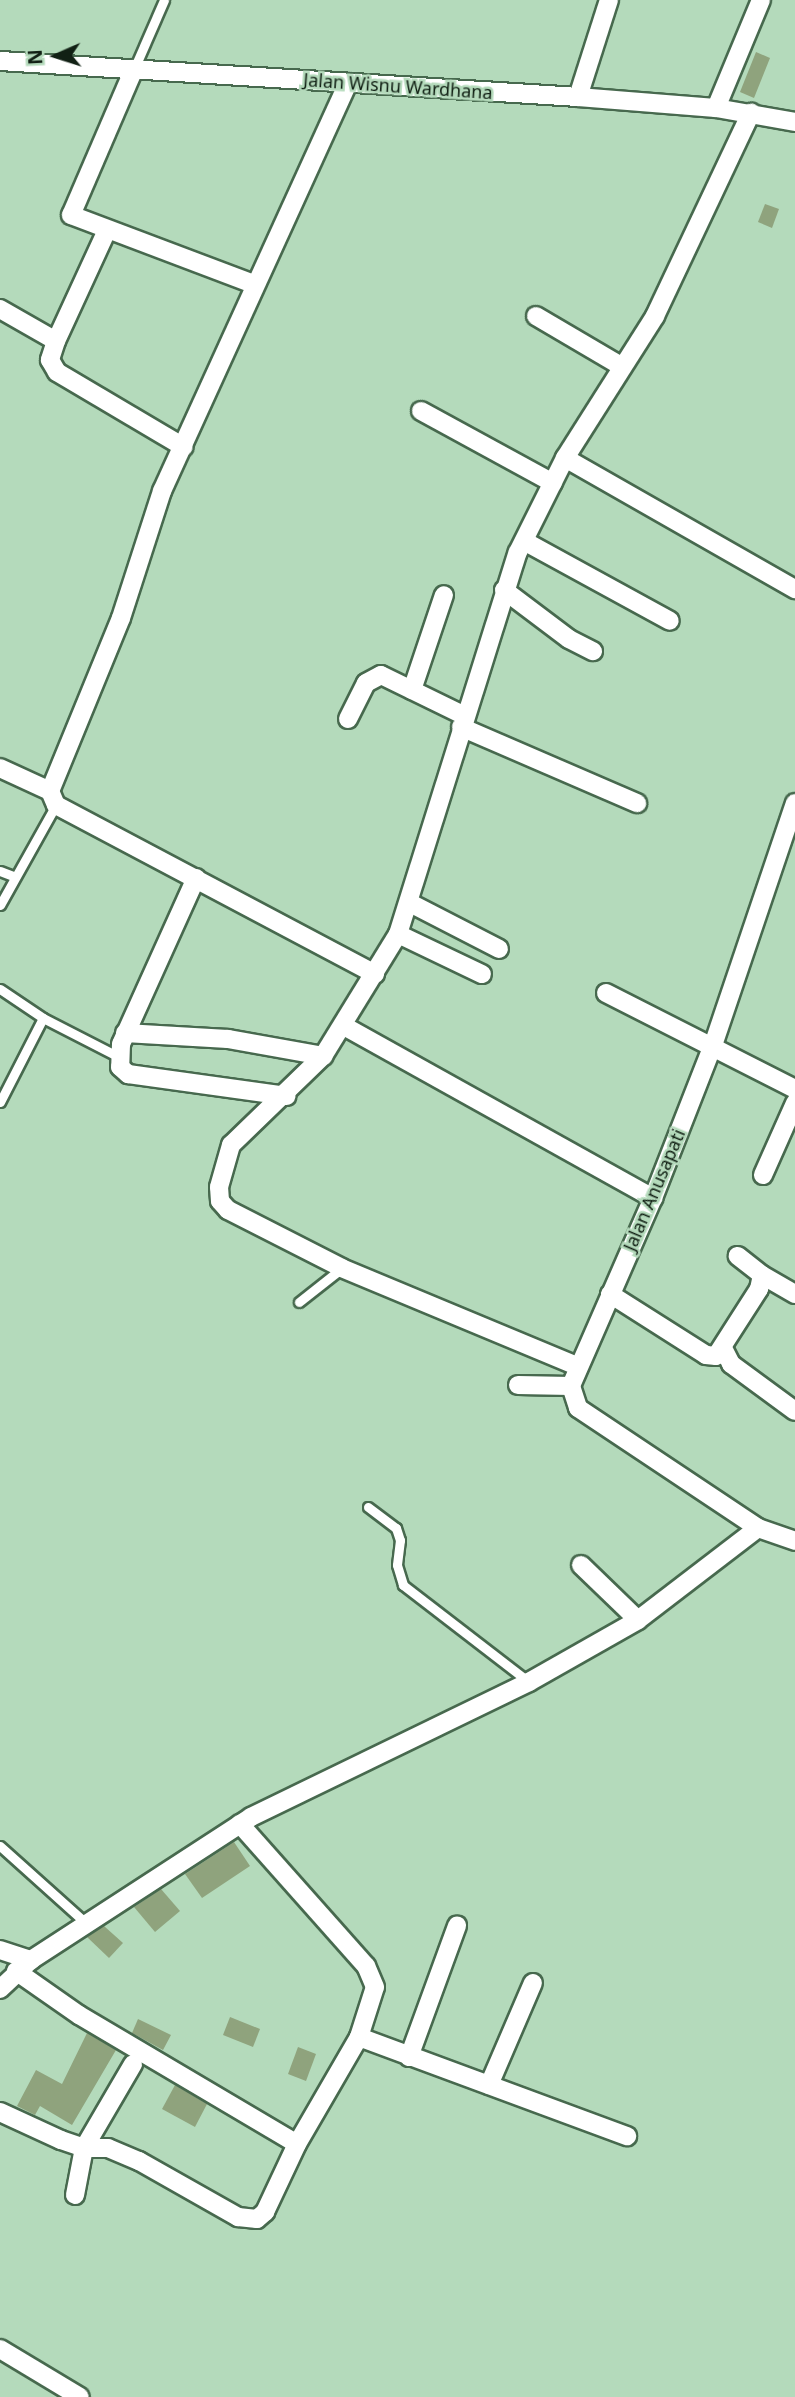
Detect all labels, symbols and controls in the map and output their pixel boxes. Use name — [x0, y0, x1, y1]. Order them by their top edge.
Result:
north arrow — [21, 21, 91, 91]
text: N — [22, 49, 48, 66]
street label: Jalan Wisnu Wardhana — [303, 69, 493, 103]
street label: Jalan Anusapati — [619, 1126, 689, 1254]

